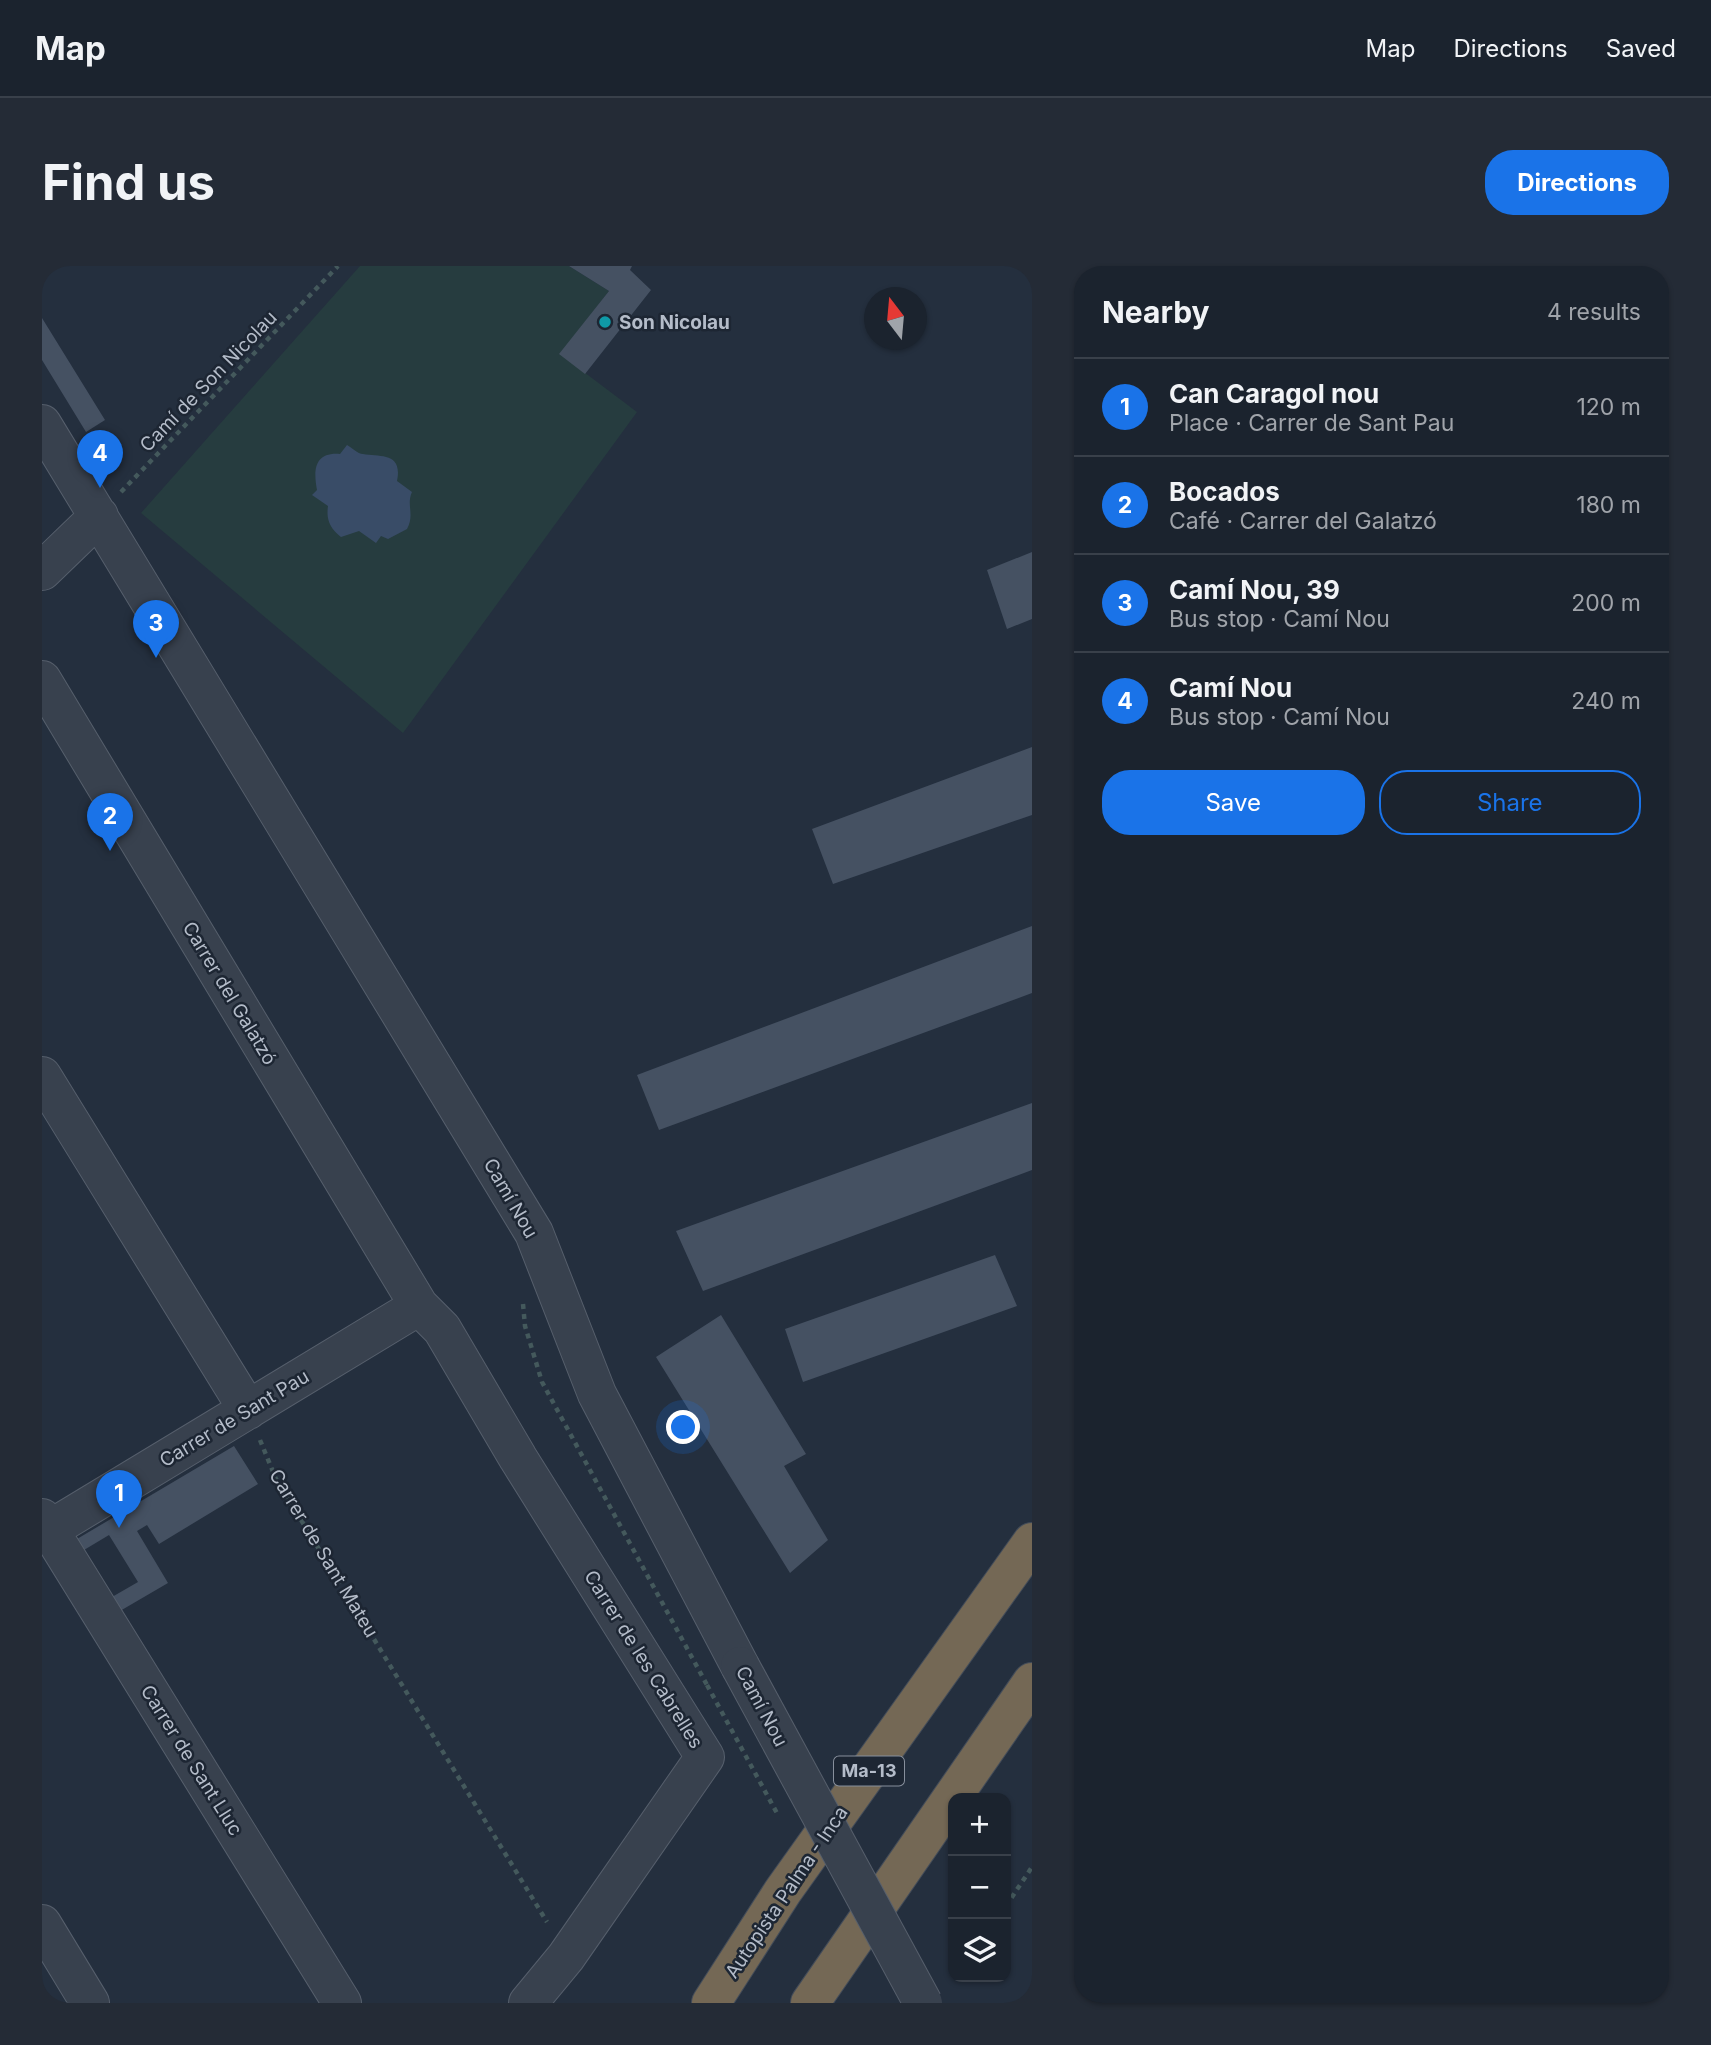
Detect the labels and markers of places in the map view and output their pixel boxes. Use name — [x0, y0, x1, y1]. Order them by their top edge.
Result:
place label: Son Nicolau — [619, 311, 730, 334]
marker: Son Nicolau — [597, 314, 613, 330]
pin: 4 — [77, 430, 123, 488]
pin: 3 — [133, 600, 179, 658]
pin: 2 — [87, 793, 133, 851]
pin: 1 — [96, 1470, 142, 1528]

